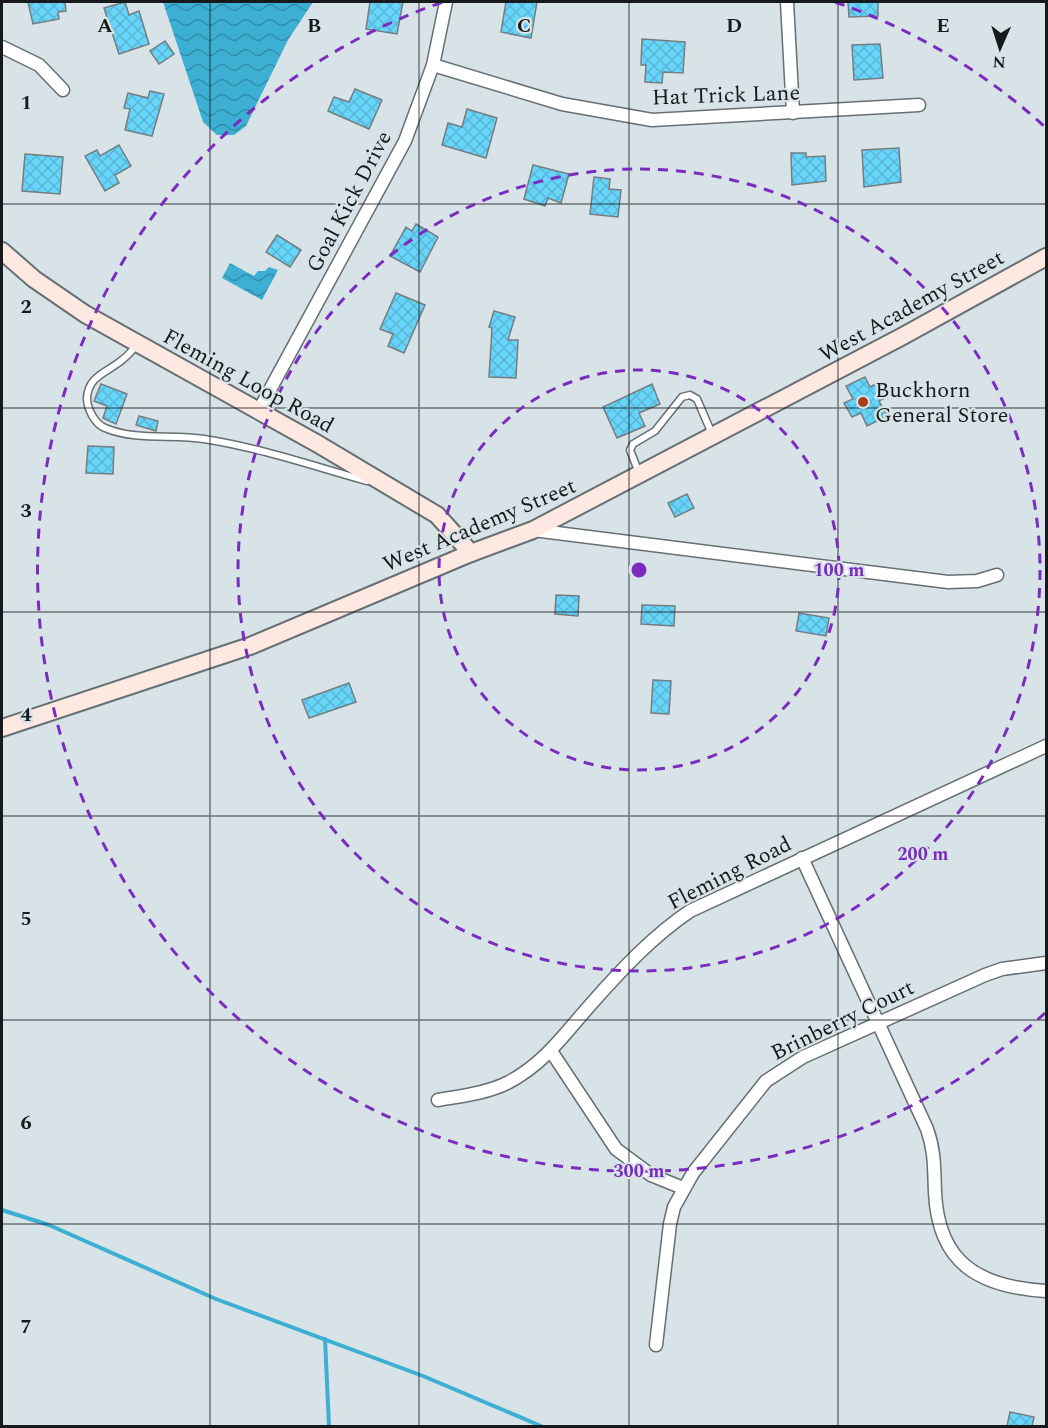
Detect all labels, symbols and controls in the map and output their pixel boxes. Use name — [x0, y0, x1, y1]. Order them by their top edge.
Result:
text: A — [97, 11, 113, 41]
text: B — [307, 11, 321, 41]
text: C — [517, 11, 531, 41]
text: D — [726, 11, 742, 41]
text: E — [936, 11, 950, 41]
north arrow — [970, 18, 1030, 78]
text: N — [992, 50, 1006, 74]
street label: Hat Trick Lane — [651, 76, 801, 115]
text: 1 — [20, 88, 32, 118]
street label: Goal Kick Drive — [298, 125, 401, 278]
street label: West Academy Street — [813, 242, 1011, 371]
text: 2 — [20, 292, 32, 322]
street label: Fleming Loop Road — [157, 320, 340, 442]
place label: Buckhorn General Store — [875, 374, 1009, 432]
marker: Buckhorn General Store — [856, 395, 870, 409]
street label: West Academy Street — [378, 470, 582, 581]
text: 3 — [20, 496, 32, 526]
text: 100 m — [813, 557, 865, 584]
centre of rings — [629, 560, 649, 580]
text: 4 — [20, 700, 32, 730]
street label: Fleming Road — [662, 828, 798, 919]
text: 200 m — [897, 841, 949, 868]
text: 5 — [20, 904, 32, 934]
street label: Brinberry Court — [765, 971, 920, 1069]
text: 6 — [20, 1108, 32, 1138]
text: 300 m — [613, 1158, 665, 1185]
text: 7 — [20, 1312, 32, 1342]

